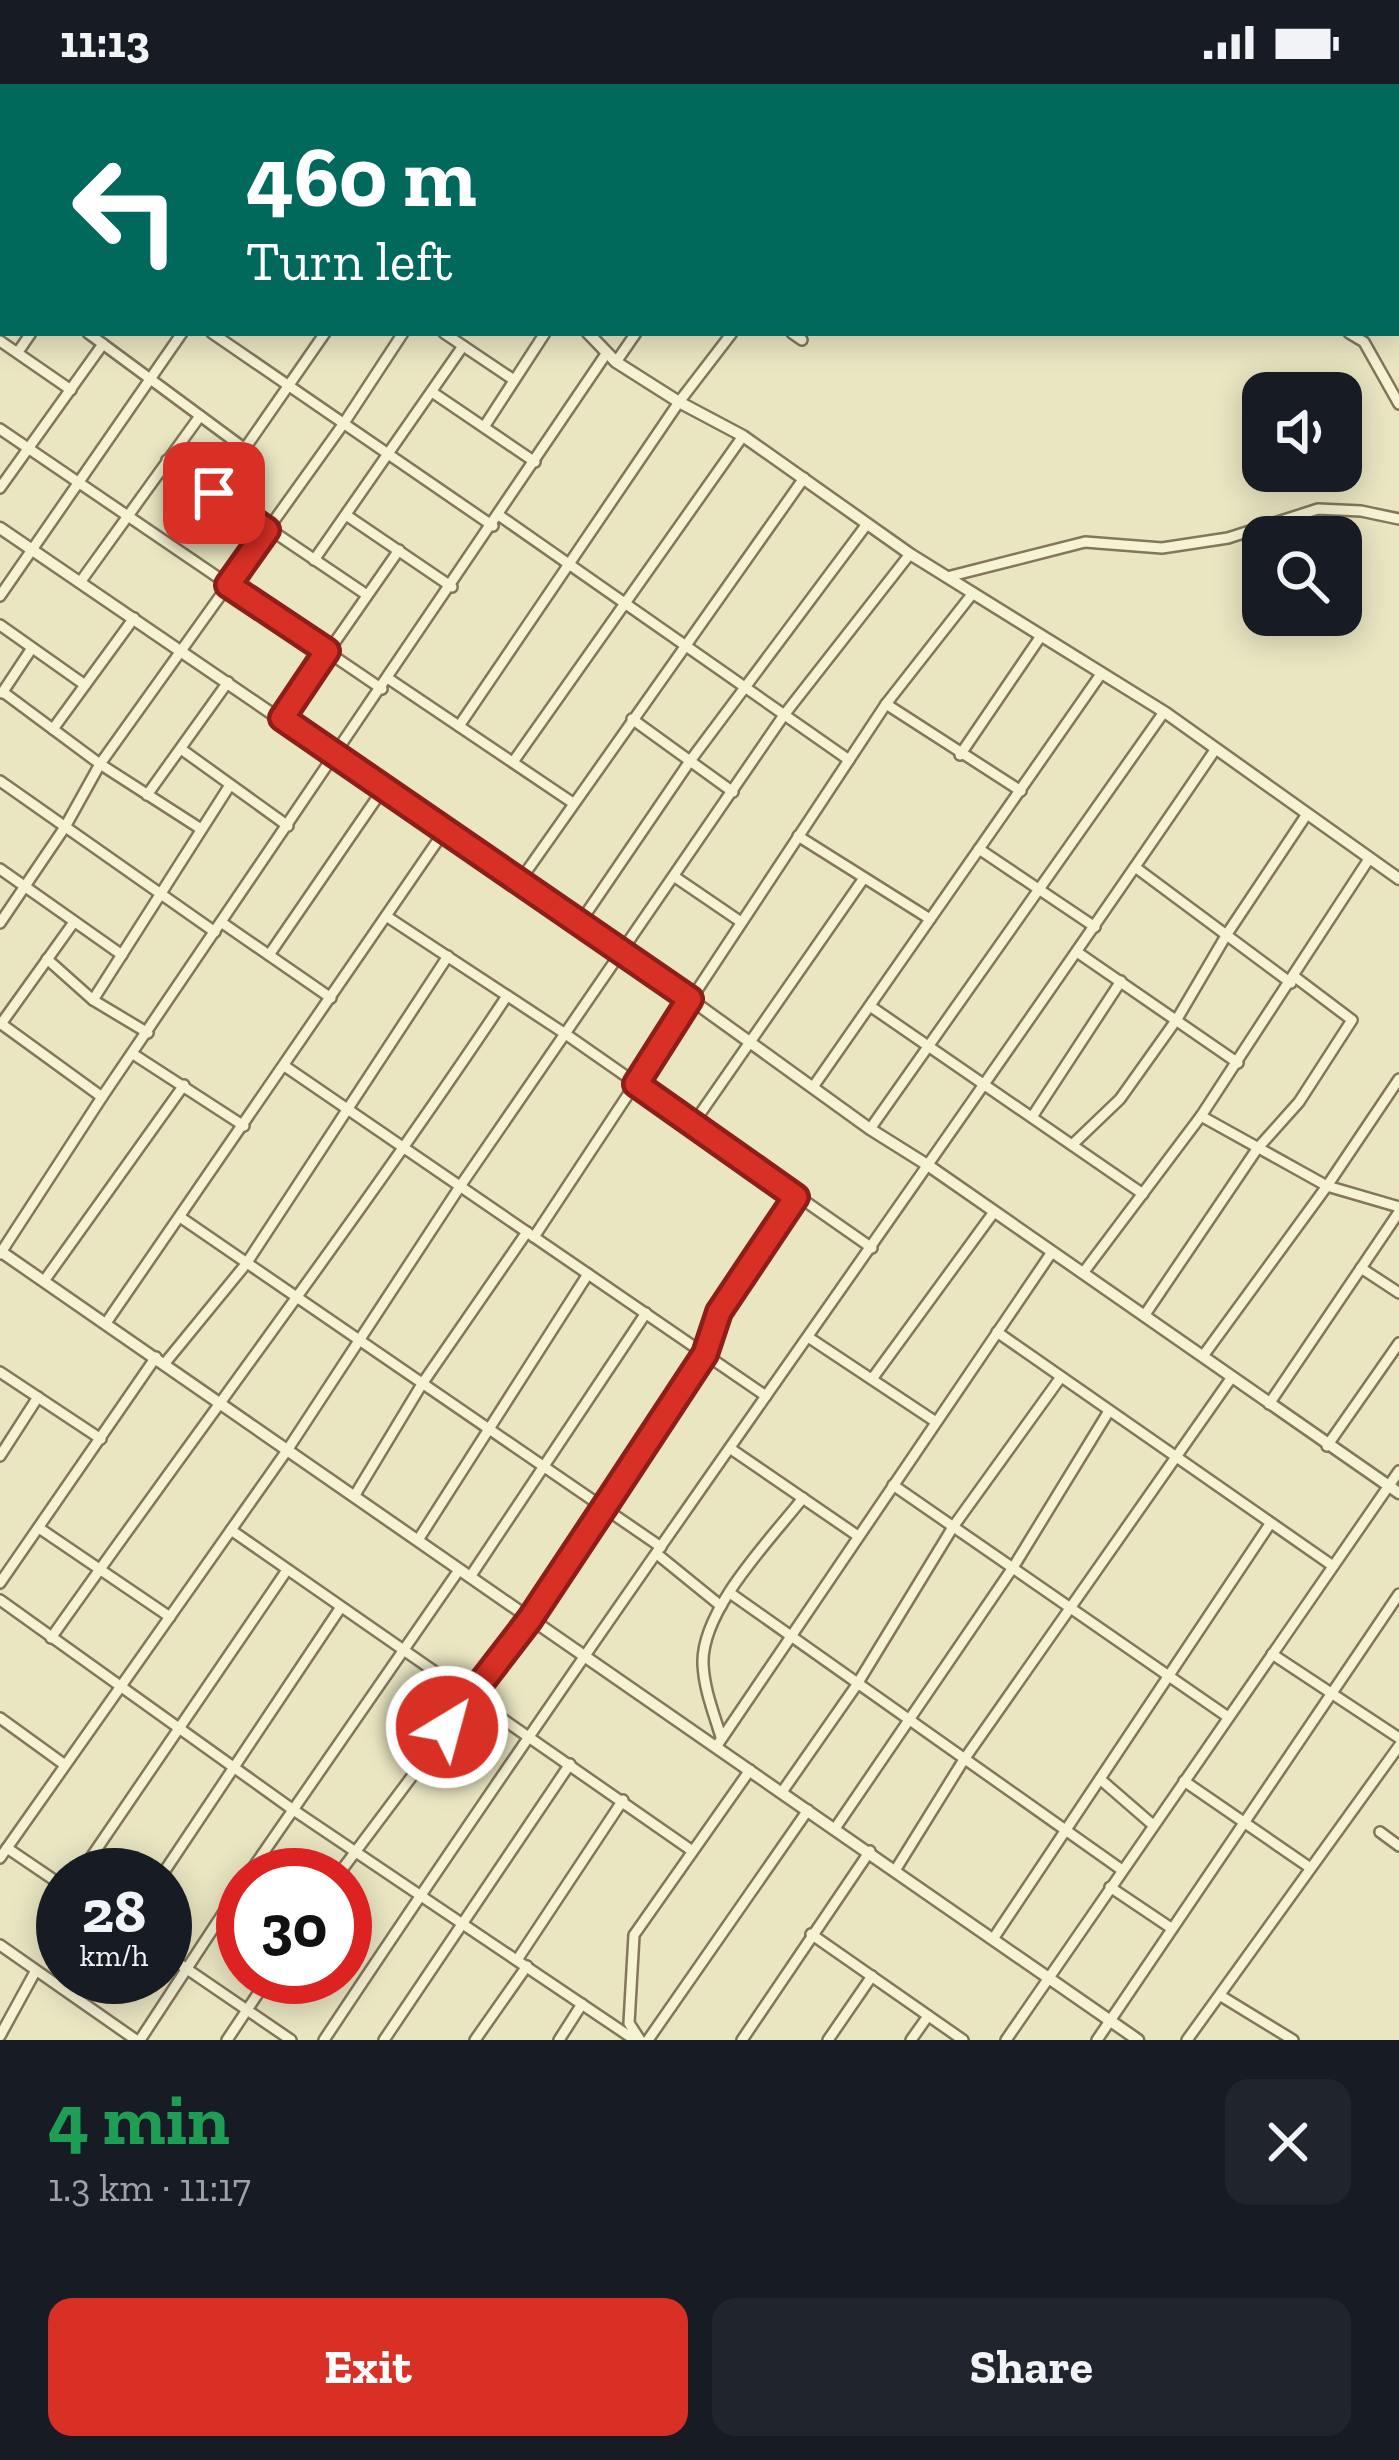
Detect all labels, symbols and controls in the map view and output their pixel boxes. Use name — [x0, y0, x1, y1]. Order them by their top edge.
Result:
text: 11:13 — [60, 15, 150, 69]
text: 460 m — [246, 127, 477, 228]
icon: left — [48, 132, 204, 288]
text: Turn left — [246, 229, 453, 294]
map controls — [1242, 372, 1362, 636]
button: sound — [1242, 372, 1362, 492]
pin — [163, 442, 265, 544]
icon: arrive — [181, 460, 247, 526]
button: search — [1242, 516, 1362, 636]
position arrow — [384, 1664, 510, 1790]
speed limit sign: 30 — [216, 1848, 372, 2004]
text: 28 — [82, 1875, 146, 1947]
text: km/h — [80, 1938, 148, 1974]
text: 4 min — [48, 2076, 230, 2162]
button: close — [1225, 2079, 1351, 2205]
text: 1.3 km · 11:17 — [48, 2164, 251, 2211]
button: Exit — [48, 2298, 688, 2436]
button: Share — [712, 2298, 1351, 2436]

